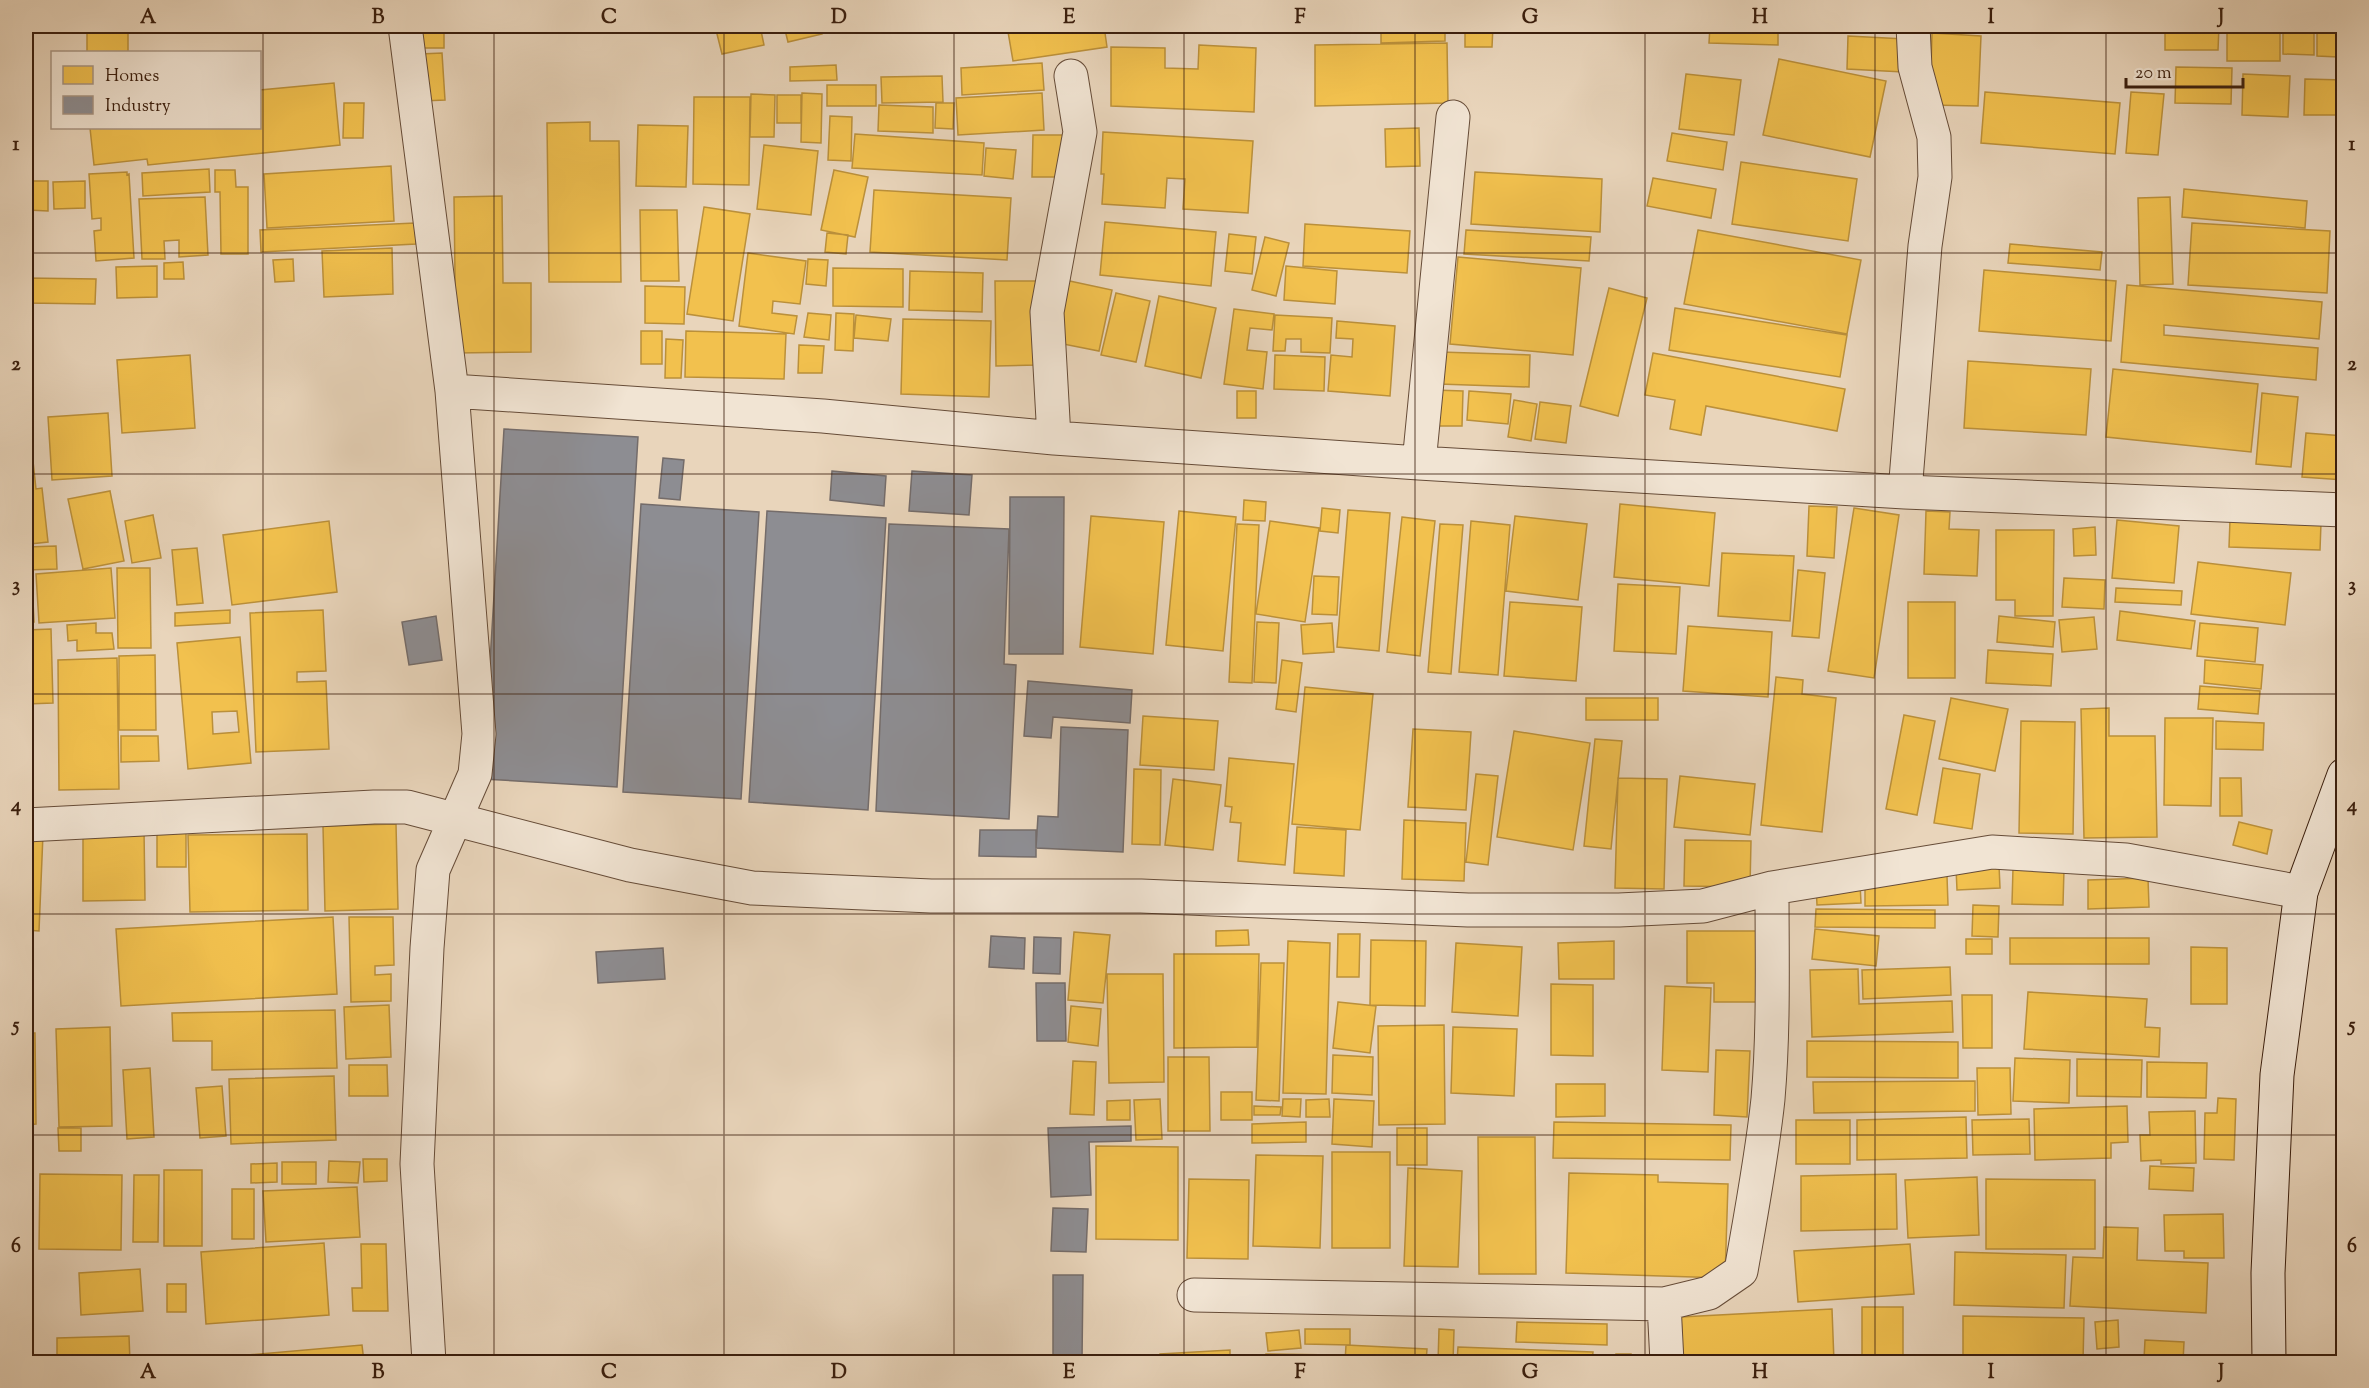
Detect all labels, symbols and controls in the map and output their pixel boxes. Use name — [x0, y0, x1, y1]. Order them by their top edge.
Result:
text: A — [140, 4, 157, 33]
text: B — [372, 4, 385, 33]
text: C — [601, 4, 617, 33]
text: D — [831, 4, 847, 33]
text: E — [1063, 4, 1076, 33]
text: F — [1294, 4, 1306, 33]
text: G — [1522, 4, 1539, 33]
text: H — [1752, 4, 1768, 33]
text: I — [1988, 4, 1995, 33]
text: J — [2216, 4, 2224, 33]
legend — [51, 51, 261, 129]
scale bar — [2126, 51, 2243, 89]
text: 20 m — [2135, 61, 2172, 87]
text: Homes — [105, 64, 159, 90]
text: Industry — [105, 94, 171, 120]
text: 1 — [13, 131, 20, 160]
text: 1 — [2349, 131, 2356, 160]
text: 2 — [11, 351, 21, 380]
text: 2 — [2347, 351, 2357, 380]
text: 3 — [12, 572, 20, 601]
text: 3 — [2348, 572, 2356, 601]
text: 4 — [10, 792, 21, 821]
text: 4 — [2346, 792, 2357, 821]
text: 5 — [11, 1012, 20, 1041]
text: 5 — [2347, 1012, 2356, 1041]
text: 6 — [11, 1233, 21, 1262]
text: 6 — [2347, 1233, 2357, 1262]
text: A — [140, 1359, 157, 1388]
text: B — [372, 1359, 385, 1388]
text: C — [601, 1359, 617, 1388]
text: D — [831, 1359, 847, 1388]
text: E — [1063, 1359, 1076, 1388]
text: F — [1294, 1359, 1306, 1388]
text: G — [1522, 1359, 1539, 1388]
text: H — [1752, 1359, 1768, 1388]
text: I — [1988, 1359, 1995, 1388]
text: J — [2216, 1359, 2224, 1388]

